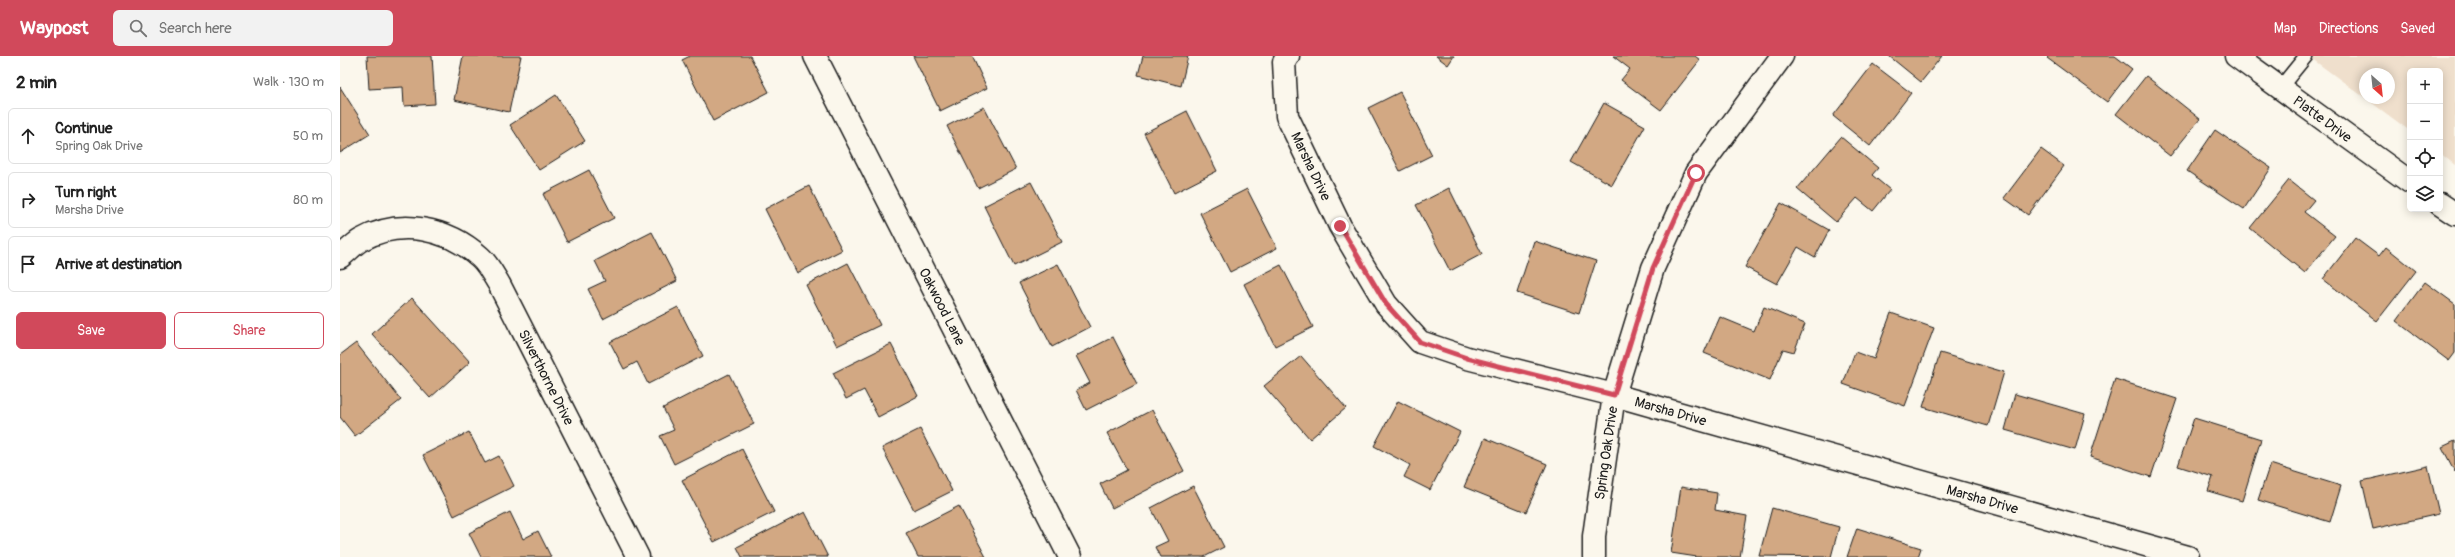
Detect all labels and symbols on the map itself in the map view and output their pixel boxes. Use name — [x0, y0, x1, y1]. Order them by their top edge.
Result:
north arrow — [2359, 68, 2395, 104]
street label: Platte Drive — [2290, 92, 2355, 146]
street label: Marsha Drive — [1287, 129, 1335, 203]
route start — [1687, 164, 1705, 182]
route end — [1331, 217, 1349, 235]
street label: Oakwood Lane — [916, 265, 969, 348]
street label: Silverthorne Drive — [515, 327, 578, 428]
street label: Marsha Drive — [1633, 393, 1709, 429]
street label: Spring Oak Drive — [1591, 405, 1621, 501]
street label: Marsha Drive — [1945, 481, 2020, 517]

